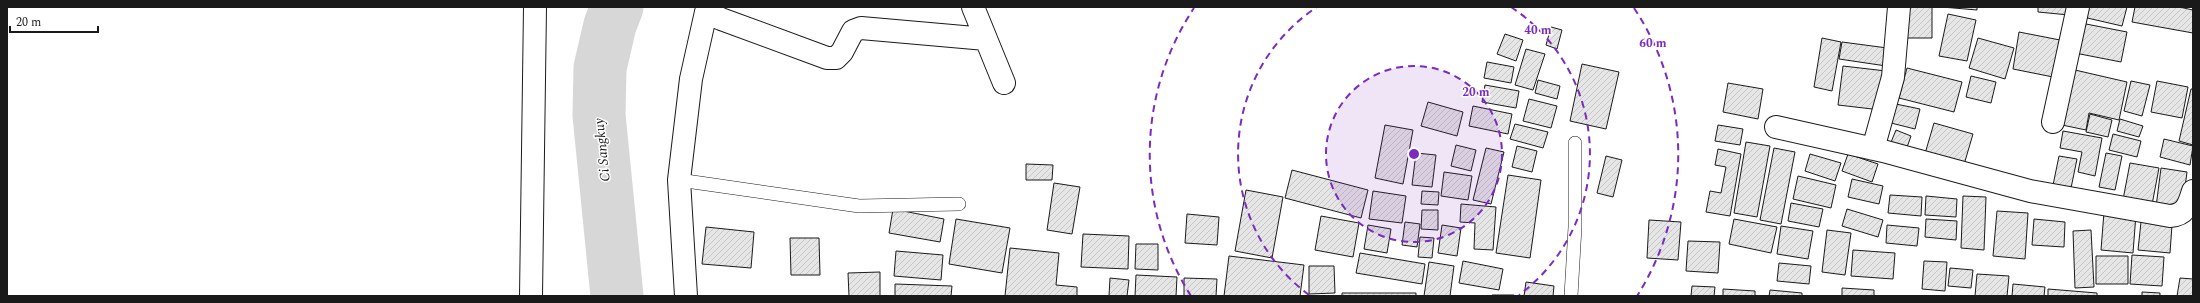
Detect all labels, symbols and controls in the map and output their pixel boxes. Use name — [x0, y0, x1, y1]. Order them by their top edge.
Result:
scale bar — [10, 8, 98, 34]
text: 20 m — [16, 13, 41, 32]
text: 40 m — [1524, 21, 1552, 40]
text: 60 m — [1639, 34, 1667, 53]
text: 20 m — [1462, 83, 1490, 102]
water label: Ci Sangkuy — [588, 116, 616, 183]
centre of rings — [1407, 147, 1421, 161]

